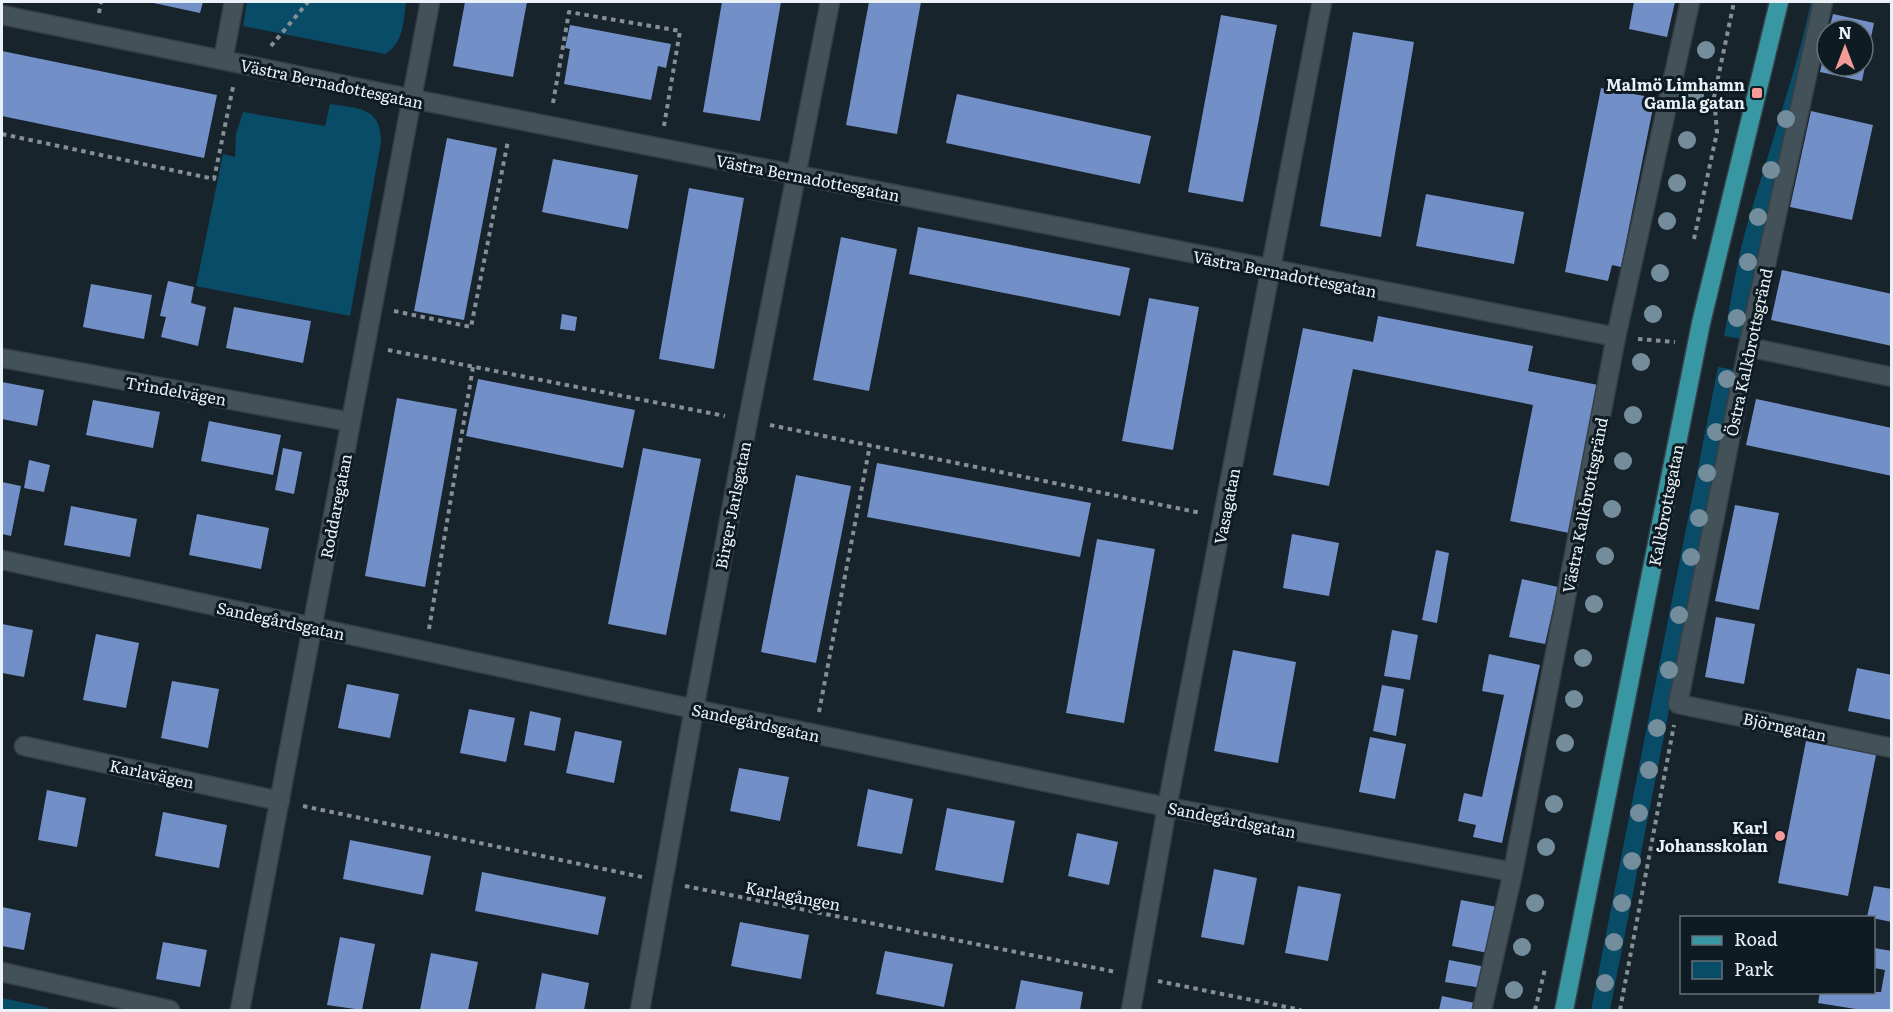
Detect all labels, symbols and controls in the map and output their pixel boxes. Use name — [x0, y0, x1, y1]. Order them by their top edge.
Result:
north arrow — [1815, 18, 1875, 78]
text: N — [1838, 20, 1852, 44]
street label: Västra Bernadottesgatan — [238, 52, 426, 114]
place label: Malmö Limhamn Gamla gatan — [1606, 72, 1745, 114]
marker: Malmö Limhamn Gamla gatan — [1750, 86, 1764, 100]
street label: Västra Bernadottesgatan — [714, 147, 902, 207]
street label: Västra Bernadottesgatan — [1191, 243, 1379, 303]
street label: Östra Kalkbrottsgränd — [1718, 265, 1778, 438]
street label: Trindelvägen — [123, 369, 229, 411]
street label: Västra Kalkbrottsgränd — [1555, 415, 1613, 595]
street label: Birger Jarlsgatan — [708, 439, 756, 571]
street label: Kalkbrottsgatan — [1641, 442, 1689, 568]
street label: Roddaregatan — [313, 451, 357, 561]
street label: Vasagatan — [1207, 465, 1245, 546]
street label: Sandegårdsgatan — [215, 595, 348, 645]
street label: Sandegårdsgatan — [690, 697, 823, 747]
street label: Björngatan — [1741, 705, 1830, 747]
street label: Karlavägen — [107, 752, 197, 794]
street label: Sandegårdsgatan — [1166, 795, 1299, 843]
place label: Karl Johansskolan — [1656, 815, 1768, 857]
marker: Karl Johansskolan — [1773, 829, 1787, 843]
street label: Karlagången — [743, 874, 843, 916]
legend — [1680, 916, 1875, 994]
text: Road — [1734, 925, 1778, 952]
text: Park — [1734, 955, 1775, 982]

